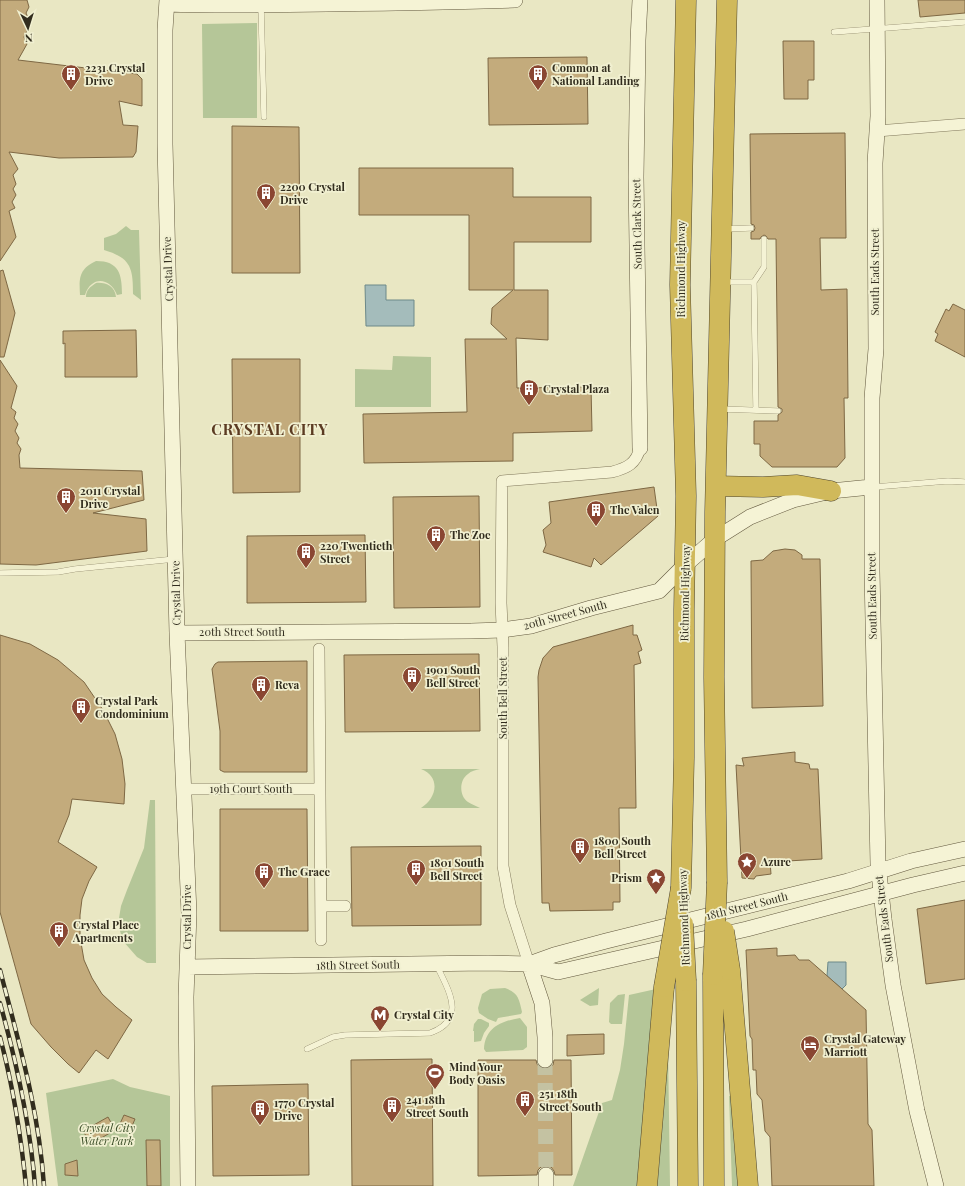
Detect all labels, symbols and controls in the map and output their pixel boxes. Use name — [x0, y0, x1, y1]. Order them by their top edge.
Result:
north arrow — [8, 8, 48, 48]
text: N — [24, 31, 33, 46]
place label: 2231 Crystal Drive — [85, 60, 146, 88]
place label: Common at National Landing — [552, 60, 640, 88]
building icon: 2231 Crystal Drive — [60, 63, 82, 91]
building icon: Common at National Landing — [527, 63, 549, 91]
place label: 2200 Crystal Drive — [280, 179, 345, 207]
street label: South Clark Street — [628, 179, 645, 269]
building icon: 2200 Crystal Drive — [255, 182, 277, 210]
street label: Richmond Highway — [673, 220, 688, 317]
street label: South Eads Street — [867, 228, 882, 316]
street label: Crystal Drive — [159, 236, 176, 302]
building icon: Crystal Plaza — [518, 378, 540, 406]
place label: Crystal Plaza — [543, 381, 609, 396]
district label: CRYSTAL CITY — [211, 419, 329, 439]
place label: 2011 Crystal Drive — [80, 483, 141, 511]
building icon: 2011 Crystal Drive — [55, 486, 77, 514]
building icon: The Valen — [585, 499, 607, 527]
place label: The Valen — [610, 502, 660, 517]
building icon: The Zoe — [425, 524, 447, 552]
place label: The Zoe — [450, 527, 491, 542]
place label: 220 Twentieth Street — [320, 538, 393, 566]
building icon: 220 Twentieth Street — [295, 541, 317, 569]
street label: Richmond Highway — [676, 544, 693, 641]
street label: South Eads Street — [863, 552, 880, 640]
street label: Crystal Drive — [167, 560, 184, 626]
street label: 20th Street South — [522, 596, 609, 633]
street label: 20th Street South — [199, 624, 285, 639]
street label: South Bell Street — [495, 657, 510, 739]
place label: 1901 South Bell Street — [426, 662, 480, 690]
building icon: 1901 South Bell Street — [401, 665, 423, 693]
building icon: Reva — [250, 674, 272, 702]
place label: Reva — [275, 677, 300, 692]
place label: Crystal Park Condominium — [95, 693, 169, 721]
building icon: Crystal Park Condominium — [70, 696, 92, 724]
street label: 19th Court South — [210, 781, 293, 796]
place label: 1800 South Bell Street — [594, 833, 651, 861]
building icon: 1800 South Bell Street — [569, 836, 591, 864]
place icon: Azure — [736, 851, 758, 879]
place label: Azure — [760, 854, 791, 869]
place label: 1801 South Bell Street — [430, 855, 484, 883]
building icon: 1801 South Bell Street — [405, 858, 427, 886]
building icon: The Grace — [253, 861, 275, 889]
place label: The Grace — [278, 864, 330, 879]
place icon: Prism — [645, 867, 667, 895]
street label: Richmond Highway — [674, 868, 693, 966]
place label: Prism — [611, 870, 642, 885]
street label: South Eads Street — [871, 875, 896, 963]
street label: Crystal Drive — [179, 884, 194, 950]
street label: 18th Street South — [704, 888, 790, 923]
place label: Crystal Place Apartments — [72, 917, 140, 945]
building icon: Crystal Place Apartments — [48, 920, 70, 948]
street label: 18th Street South — [316, 956, 400, 973]
metro station icon: Crystal City — [369, 1004, 391, 1032]
place label: Crystal City — [394, 1007, 454, 1022]
place label: Crystal Gateway Marriott — [824, 1031, 906, 1059]
hotel icon: Crystal Gateway Marriott — [799, 1034, 821, 1062]
place label: Mind Your Body Oasis — [449, 1059, 505, 1087]
sports icon: Mind Your Body Oasis — [424, 1062, 446, 1090]
place label: 251 18th Street South — [539, 1086, 602, 1114]
building icon: 251 18th Street South — [514, 1089, 536, 1117]
place label: 241 18th Street South — [406, 1092, 469, 1120]
place label: 1770 Crystal Drive — [274, 1095, 335, 1123]
building icon: 241 18th Street South — [381, 1095, 403, 1123]
building icon: 1770 Crystal Drive — [249, 1098, 271, 1126]
park label: Crystal City Water Park — [79, 1120, 136, 1148]

